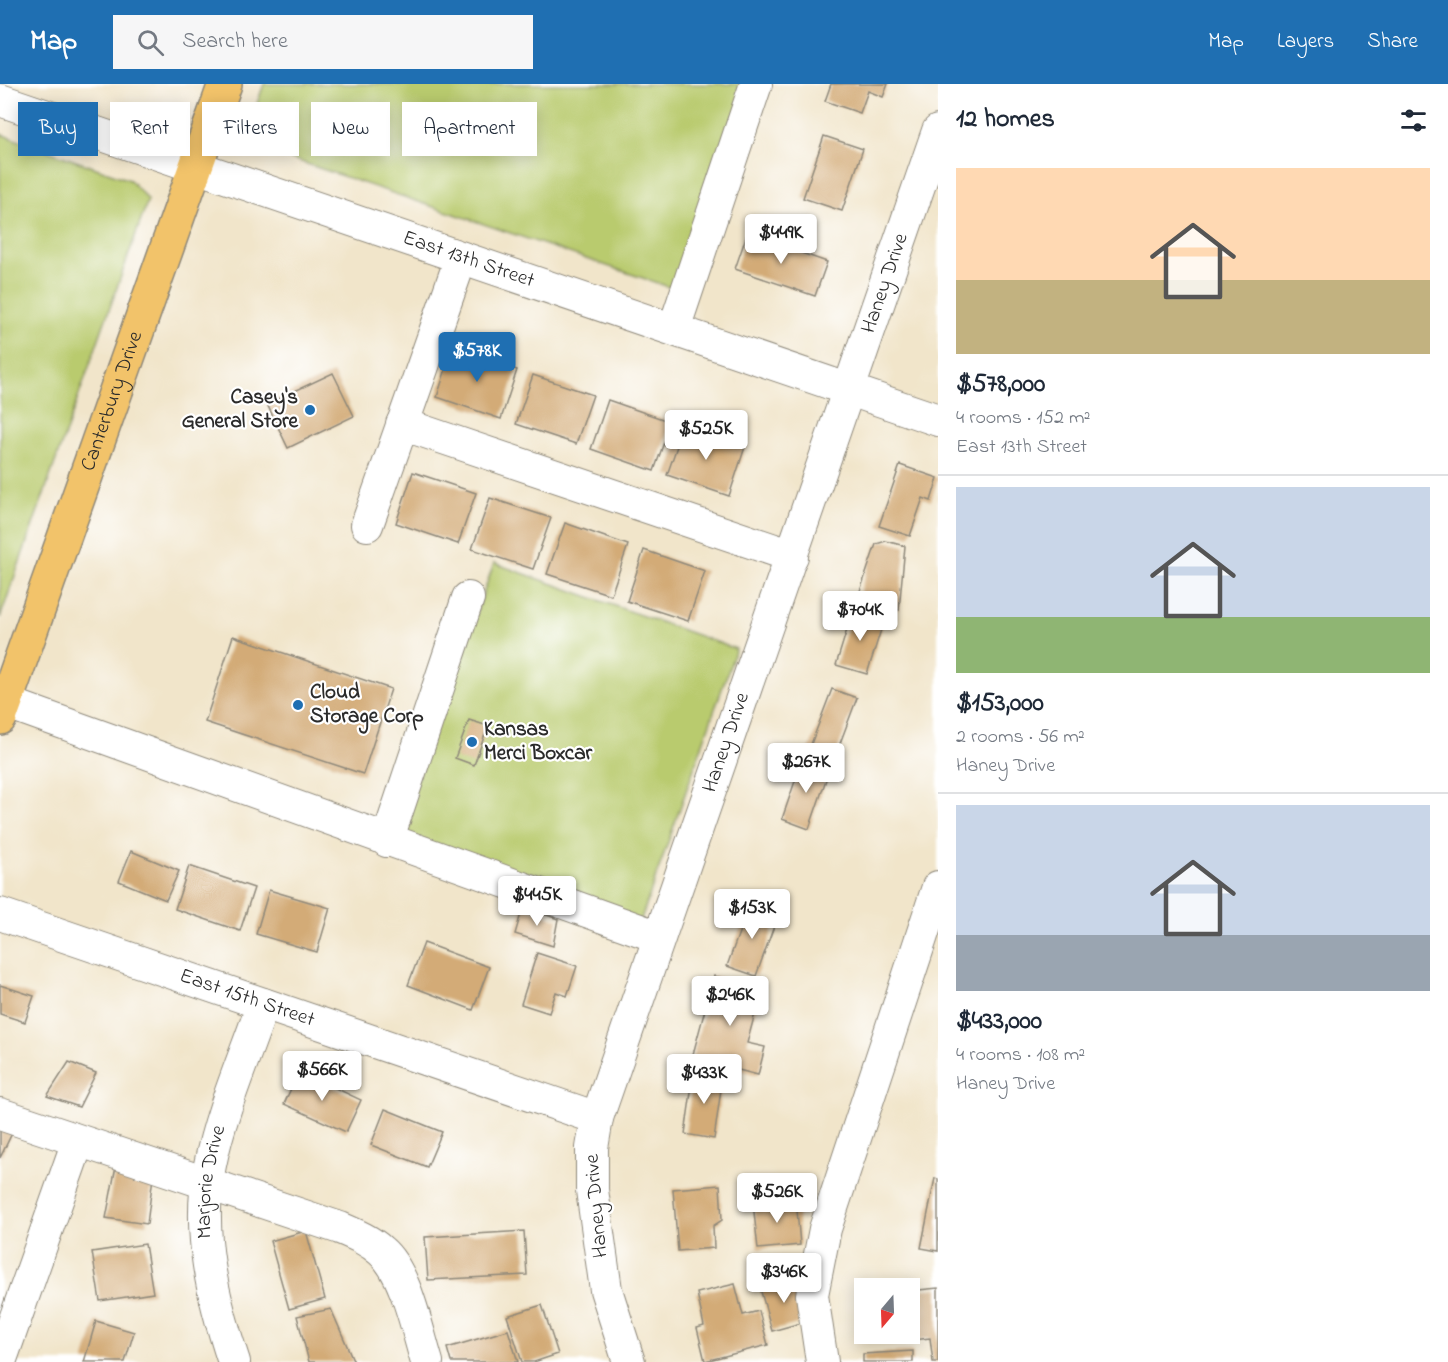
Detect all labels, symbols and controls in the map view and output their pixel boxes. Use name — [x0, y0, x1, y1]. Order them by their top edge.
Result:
search box — [113, 15, 533, 69]
text: Map — [30, 22, 77, 63]
icon: search — [134, 26, 167, 59]
text: Search here — [182, 26, 288, 58]
text: Map — [1208, 27, 1244, 57]
text: Layers — [1277, 27, 1334, 57]
text: Share — [1367, 27, 1418, 57]
text: 12 homes — [956, 101, 1055, 139]
chip: Buy — [18, 102, 98, 156]
chip: Rent — [110, 102, 190, 156]
chip: Filters — [202, 102, 299, 156]
chip: New — [311, 102, 390, 156]
chip: Apartment — [402, 102, 537, 156]
icon: filters — [1397, 104, 1430, 137]
icon: home — [1139, 207, 1247, 315]
pin: $449K — [739, 214, 823, 265]
text: $449K — [759, 219, 803, 248]
street label: East 13th Street — [398, 223, 539, 296]
street label: Haney Drive — [854, 229, 917, 338]
street label: Canterbury Drive — [74, 327, 151, 475]
pin: $578K — [435, 332, 519, 383]
text: $578K — [453, 337, 501, 366]
text: $578,000 — [956, 366, 1045, 404]
place label: Casey's General Store — [182, 383, 299, 437]
marker: Casey's General Store — [303, 403, 317, 417]
text: 4 rooms · 152 m² — [956, 404, 1090, 433]
pin: $525K — [664, 410, 748, 461]
text: $525K — [679, 415, 733, 444]
text: East 13th Street — [956, 433, 1087, 462]
icon: home — [1139, 526, 1247, 634]
pin: $704K — [818, 591, 902, 642]
text: $704K — [837, 596, 883, 625]
place label: Cloud Storage Corp — [310, 678, 424, 734]
text: $153,000 — [956, 685, 1044, 723]
street label: Haney Drive — [695, 688, 758, 797]
marker: Cloud Storage Corp — [291, 698, 305, 712]
place label: Kansas Merci Boxcar — [484, 715, 593, 769]
text: 2 rooms · 56 m² — [956, 723, 1085, 752]
marker: Kansas Merci Boxcar — [465, 735, 479, 749]
pin: $267K — [764, 743, 848, 794]
text: $267K — [782, 748, 830, 777]
text: Haney Drive — [956, 752, 1055, 781]
icon: home — [1139, 844, 1247, 952]
pin: $445K — [495, 876, 579, 927]
text: $445K — [512, 881, 562, 910]
pin: $153K — [710, 889, 794, 940]
text: $153K — [728, 894, 776, 923]
street label: East 15th Street — [175, 961, 319, 1035]
pin: $246K — [688, 976, 772, 1027]
text: $246K — [706, 981, 754, 1010]
text: $433,000 — [956, 1003, 1042, 1041]
text: 4 rooms · 108 m² — [956, 1041, 1085, 1070]
pin: $566K — [280, 1051, 364, 1102]
pin: $433K — [662, 1054, 746, 1105]
text: $566K — [297, 1056, 347, 1085]
text: $433K — [681, 1059, 727, 1088]
text: Haney Drive — [956, 1070, 1055, 1099]
street label: Marjorie Drive — [190, 1121, 234, 1240]
street label: Haney Drive — [577, 1152, 618, 1259]
pin: $526K — [735, 1173, 819, 1224]
text: $526K — [751, 1178, 803, 1207]
pin: $346K — [742, 1253, 826, 1304]
text: $346K — [760, 1258, 808, 1287]
north arrow — [854, 1278, 920, 1344]
map controls — [854, 1278, 920, 1344]

